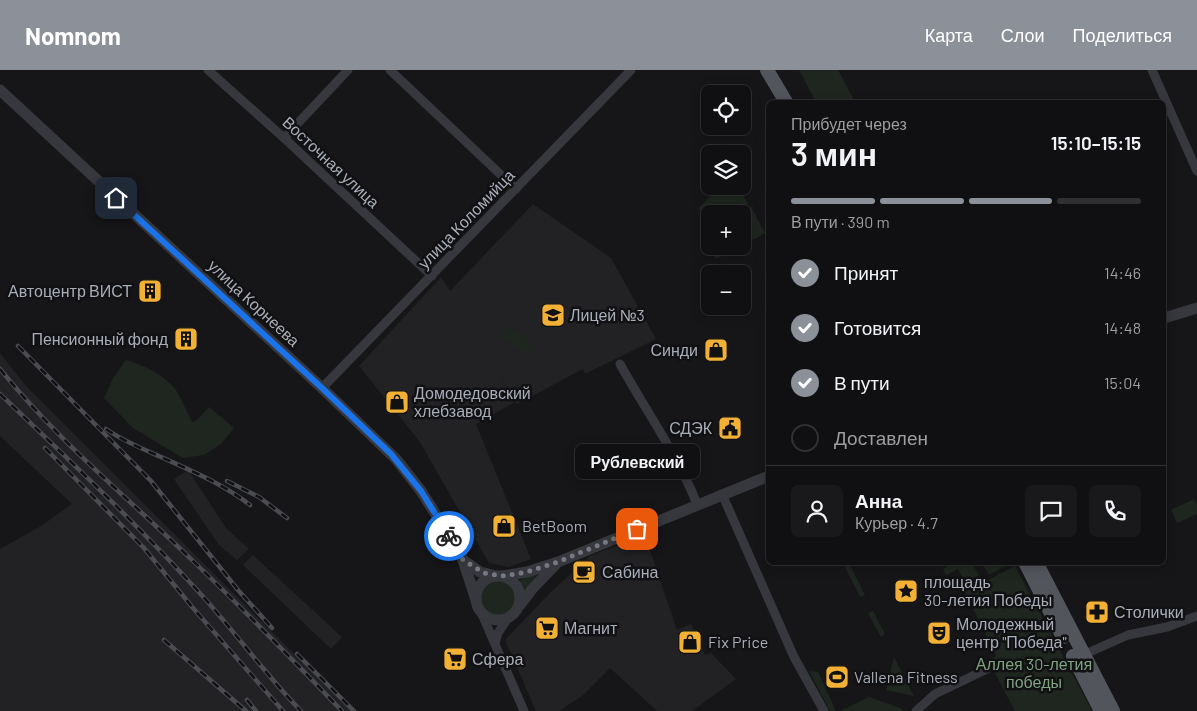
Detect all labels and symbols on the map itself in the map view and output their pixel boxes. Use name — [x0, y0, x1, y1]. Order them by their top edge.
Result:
street label: Восточная улица — [279, 112, 384, 211]
street label: улица Коломийца — [414, 165, 518, 272]
pin — [95, 177, 137, 219]
street label: улица Корнеева — [205, 255, 304, 350]
building icon: Автоцентр ВИСТ — [137, 278, 163, 304]
place label: Автоцентр ВИСТ — [8, 281, 132, 300]
school or university icon: Лицей №3 — [540, 302, 566, 328]
place label: Лицей №3 — [570, 305, 645, 324]
building icon: Пенсионный фонд — [173, 326, 199, 352]
place label: Пенсионный фонд — [31, 329, 169, 348]
shop icon: Синди — [703, 337, 729, 363]
place label: Синди — [650, 340, 698, 359]
place label: Домодедовский хлебзавод — [414, 383, 531, 420]
shop icon: Домодедовский хлебзавод — [384, 389, 410, 415]
public building icon: СДЭК — [717, 415, 743, 441]
place label: СДЭК — [669, 418, 713, 437]
callout: Рублевский — [574, 444, 700, 479]
pin — [616, 508, 658, 550]
courier — [424, 511, 474, 561]
shop icon: BetBoom — [491, 513, 517, 539]
place label: BetBoom — [522, 516, 587, 535]
cafe icon: Сабина — [571, 559, 597, 585]
place label: Сабина — [602, 562, 659, 581]
place label: площадь 30-летия Победы — [924, 572, 1052, 609]
place icon: площадь 30-летия Победы — [893, 578, 919, 604]
pharmacy icon: Столички — [1084, 599, 1110, 625]
place label: Столички — [1114, 602, 1184, 621]
place label: Молодежный центр "Победа" — [956, 614, 1067, 651]
supermarket icon: Магнит — [534, 615, 560, 641]
place label: Магнит — [564, 618, 618, 637]
theatre icon: Молодежный центр "Победа" — [926, 620, 952, 646]
shop icon: Fix Price — [677, 629, 703, 655]
place label: Fix Price — [708, 632, 768, 651]
supermarket icon: Сфера — [442, 646, 468, 672]
place label: Сфера — [472, 649, 524, 668]
park label: Аллея 30-летия победы — [976, 654, 1092, 691]
sports icon: Vallena Fitness — [824, 664, 850, 690]
place label: Vallena Fitness — [854, 667, 958, 686]

